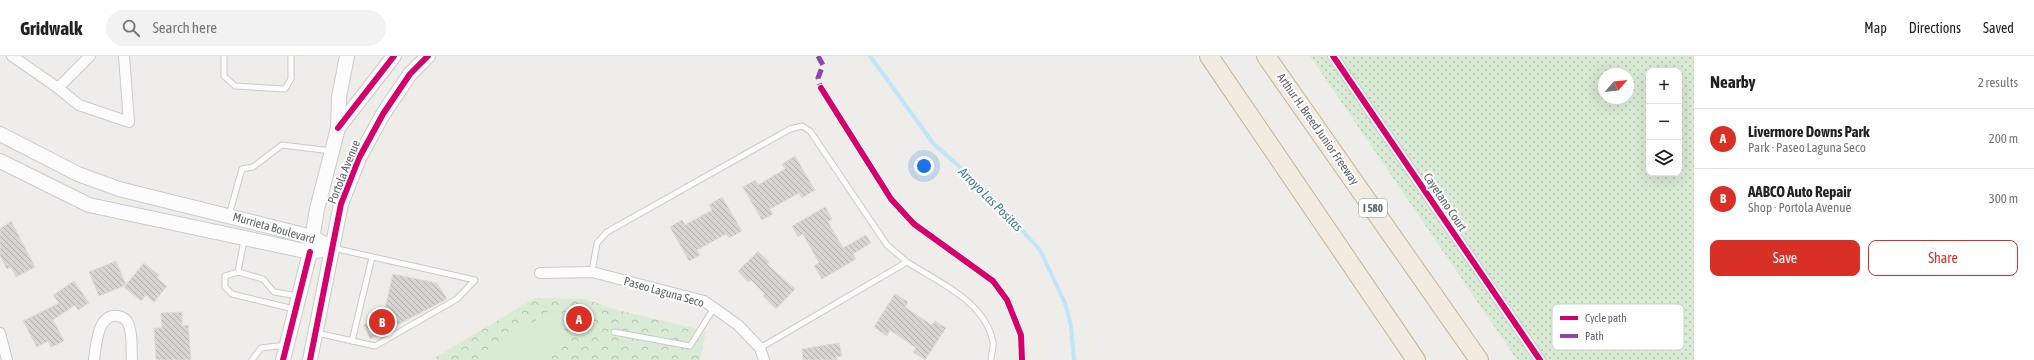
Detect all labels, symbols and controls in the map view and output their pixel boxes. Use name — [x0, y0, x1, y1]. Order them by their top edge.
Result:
search box — [106, 10, 386, 46]
text: Gridwalk — [20, 17, 82, 39]
icon: search — [120, 17, 142, 39]
text: Search here — [152, 19, 217, 36]
text: Map — [1864, 20, 1887, 36]
text: Directions — [1909, 20, 1961, 36]
text: Saved — [1983, 20, 2014, 36]
north arrow — [1598, 68, 1634, 104]
map controls — [1646, 68, 1682, 176]
button: + — [1646, 68, 1682, 104]
street label: Arthur H. Breed Junior Freeway — [1274, 70, 1362, 188]
text: Nearby — [1710, 72, 1756, 92]
text: 2 results — [1978, 75, 2018, 90]
button: − — [1646, 104, 1682, 140]
text: Livermore Downs Park — [1748, 123, 1870, 140]
text: A — [1720, 131, 1726, 146]
text: 200 m — [1989, 131, 2018, 146]
street label: Portola Avenue — [325, 138, 363, 206]
button: layers — [1646, 140, 1682, 176]
text: Park · Paseo Laguna Seco — [1748, 140, 1866, 155]
your location — [914, 156, 934, 176]
water label: Arroyo Las Positas — [955, 164, 1026, 235]
street label: Cayetano Court — [1420, 170, 1470, 234]
text: AABCO Auto Repair — [1748, 183, 1851, 200]
text: B — [1720, 191, 1726, 206]
text: 300 m — [1989, 191, 2018, 206]
road number: I 580 — [1359, 199, 1387, 217]
text: Shop · Portola Avenue — [1748, 200, 1851, 215]
street label: Murrieta Boulevard — [231, 210, 317, 246]
button: Save — [1710, 240, 1860, 276]
button: Share — [1868, 240, 2018, 276]
street label: Paseo Laguna Seco — [622, 274, 706, 310]
pin: A — [566, 304, 592, 334]
legend — [1552, 304, 1684, 350]
pin: B — [369, 307, 395, 337]
text: Cycle path — [1585, 312, 1627, 324]
text: Path — [1585, 330, 1604, 342]

